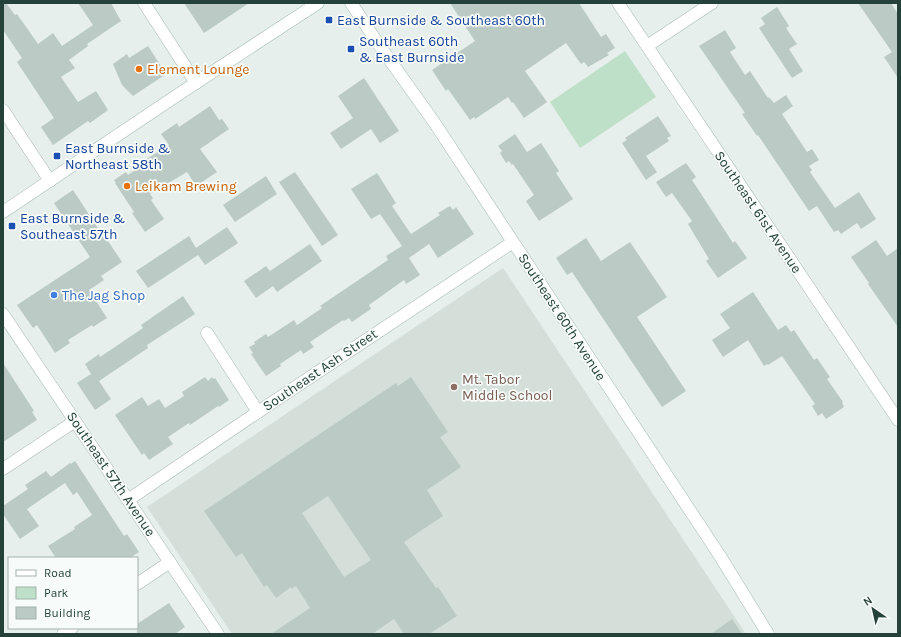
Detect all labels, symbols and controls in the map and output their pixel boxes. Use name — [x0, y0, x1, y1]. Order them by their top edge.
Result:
place label: East Burnside & Southeast 60th — [337, 12, 545, 29]
marker: East Burnside & Southeast 60th — [324, 15, 334, 25]
place label: Southeast 60th & East Burnside — [359, 33, 464, 66]
marker: Southeast 60th & East Burnside — [346, 44, 356, 54]
place label: Element Lounge — [147, 61, 250, 78]
marker: Element Lounge — [134, 64, 144, 74]
place label: East Burnside & Northeast 58th — [65, 140, 171, 173]
street label: Southeast 61st Avenue — [711, 148, 805, 276]
marker: East Burnside & Northeast 58th — [52, 151, 62, 161]
place label: Leikam Brewing — [135, 178, 237, 195]
marker: Leikam Brewing — [122, 181, 132, 191]
place label: East Burnside & Southeast 57th — [20, 210, 126, 243]
marker: East Burnside & Southeast 57th — [7, 221, 17, 231]
street label: Southeast 60th Avenue — [514, 250, 610, 384]
place label: The Jag Shop — [62, 287, 145, 304]
marker: The Jag Shop — [49, 290, 59, 300]
street label: Southeast Ash Street — [259, 325, 381, 415]
place label: Mt. Tabor Middle School — [462, 371, 552, 404]
marker: Mt. Tabor Middle School — [449, 382, 459, 392]
street label: Southeast 57th Avenue — [63, 408, 159, 540]
legend — [8, 557, 138, 629]
text: Road — [44, 566, 72, 580]
text: Park — [44, 586, 69, 600]
north arrow — [853, 589, 893, 629]
text: N — [861, 594, 875, 609]
text: Building — [44, 606, 91, 620]

